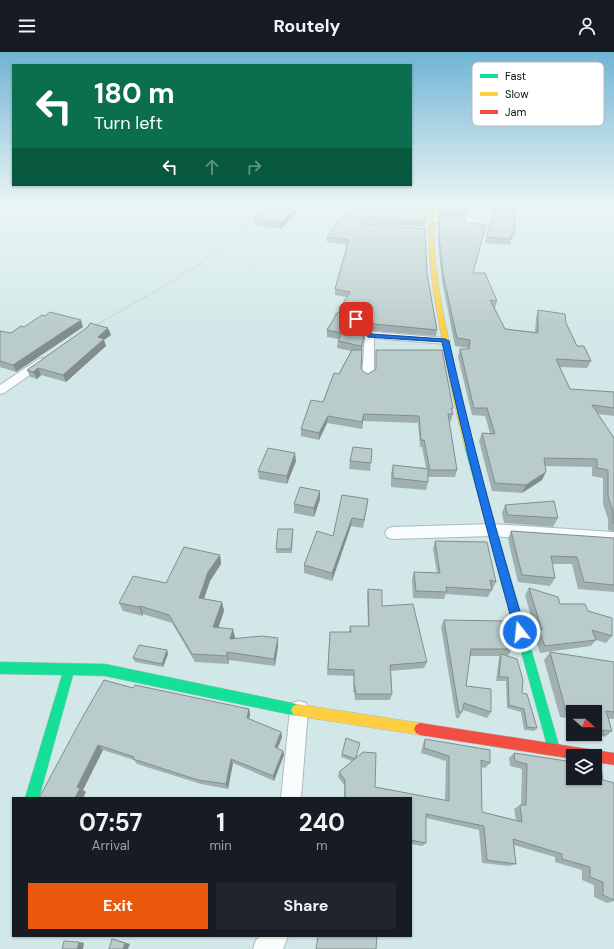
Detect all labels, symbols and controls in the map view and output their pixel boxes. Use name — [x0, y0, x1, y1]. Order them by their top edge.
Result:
text: Routely — [274, 14, 340, 38]
icon: menu — [16, 15, 38, 37]
icon: person — [576, 15, 598, 37]
legend — [472, 62, 604, 126]
text: Fast — [505, 69, 526, 83]
text: 180 m — [94, 75, 175, 112]
icon: left — [28, 80, 80, 132]
text: Slow — [505, 87, 529, 101]
text: Jam — [505, 105, 526, 119]
text: Turn left — [94, 111, 163, 135]
icon: left — [159, 156, 181, 178]
icon: ahead — [201, 156, 223, 178]
icon: right — [243, 156, 265, 178]
pin — [339, 302, 373, 336]
icon: arrive — [345, 308, 367, 330]
position arrow — [499, 611, 541, 653]
north arrow — [566, 705, 602, 741]
map controls — [566, 705, 602, 785]
button: layers — [566, 749, 602, 785]
text: 07:57 — [79, 807, 142, 838]
text: 1 — [216, 807, 225, 838]
text: 240 — [299, 807, 345, 838]
text: Arrival — [92, 837, 130, 854]
text: min — [210, 837, 232, 854]
text: m — [316, 837, 328, 854]
button: Exit — [28, 883, 208, 929]
button: Share — [216, 883, 396, 929]

